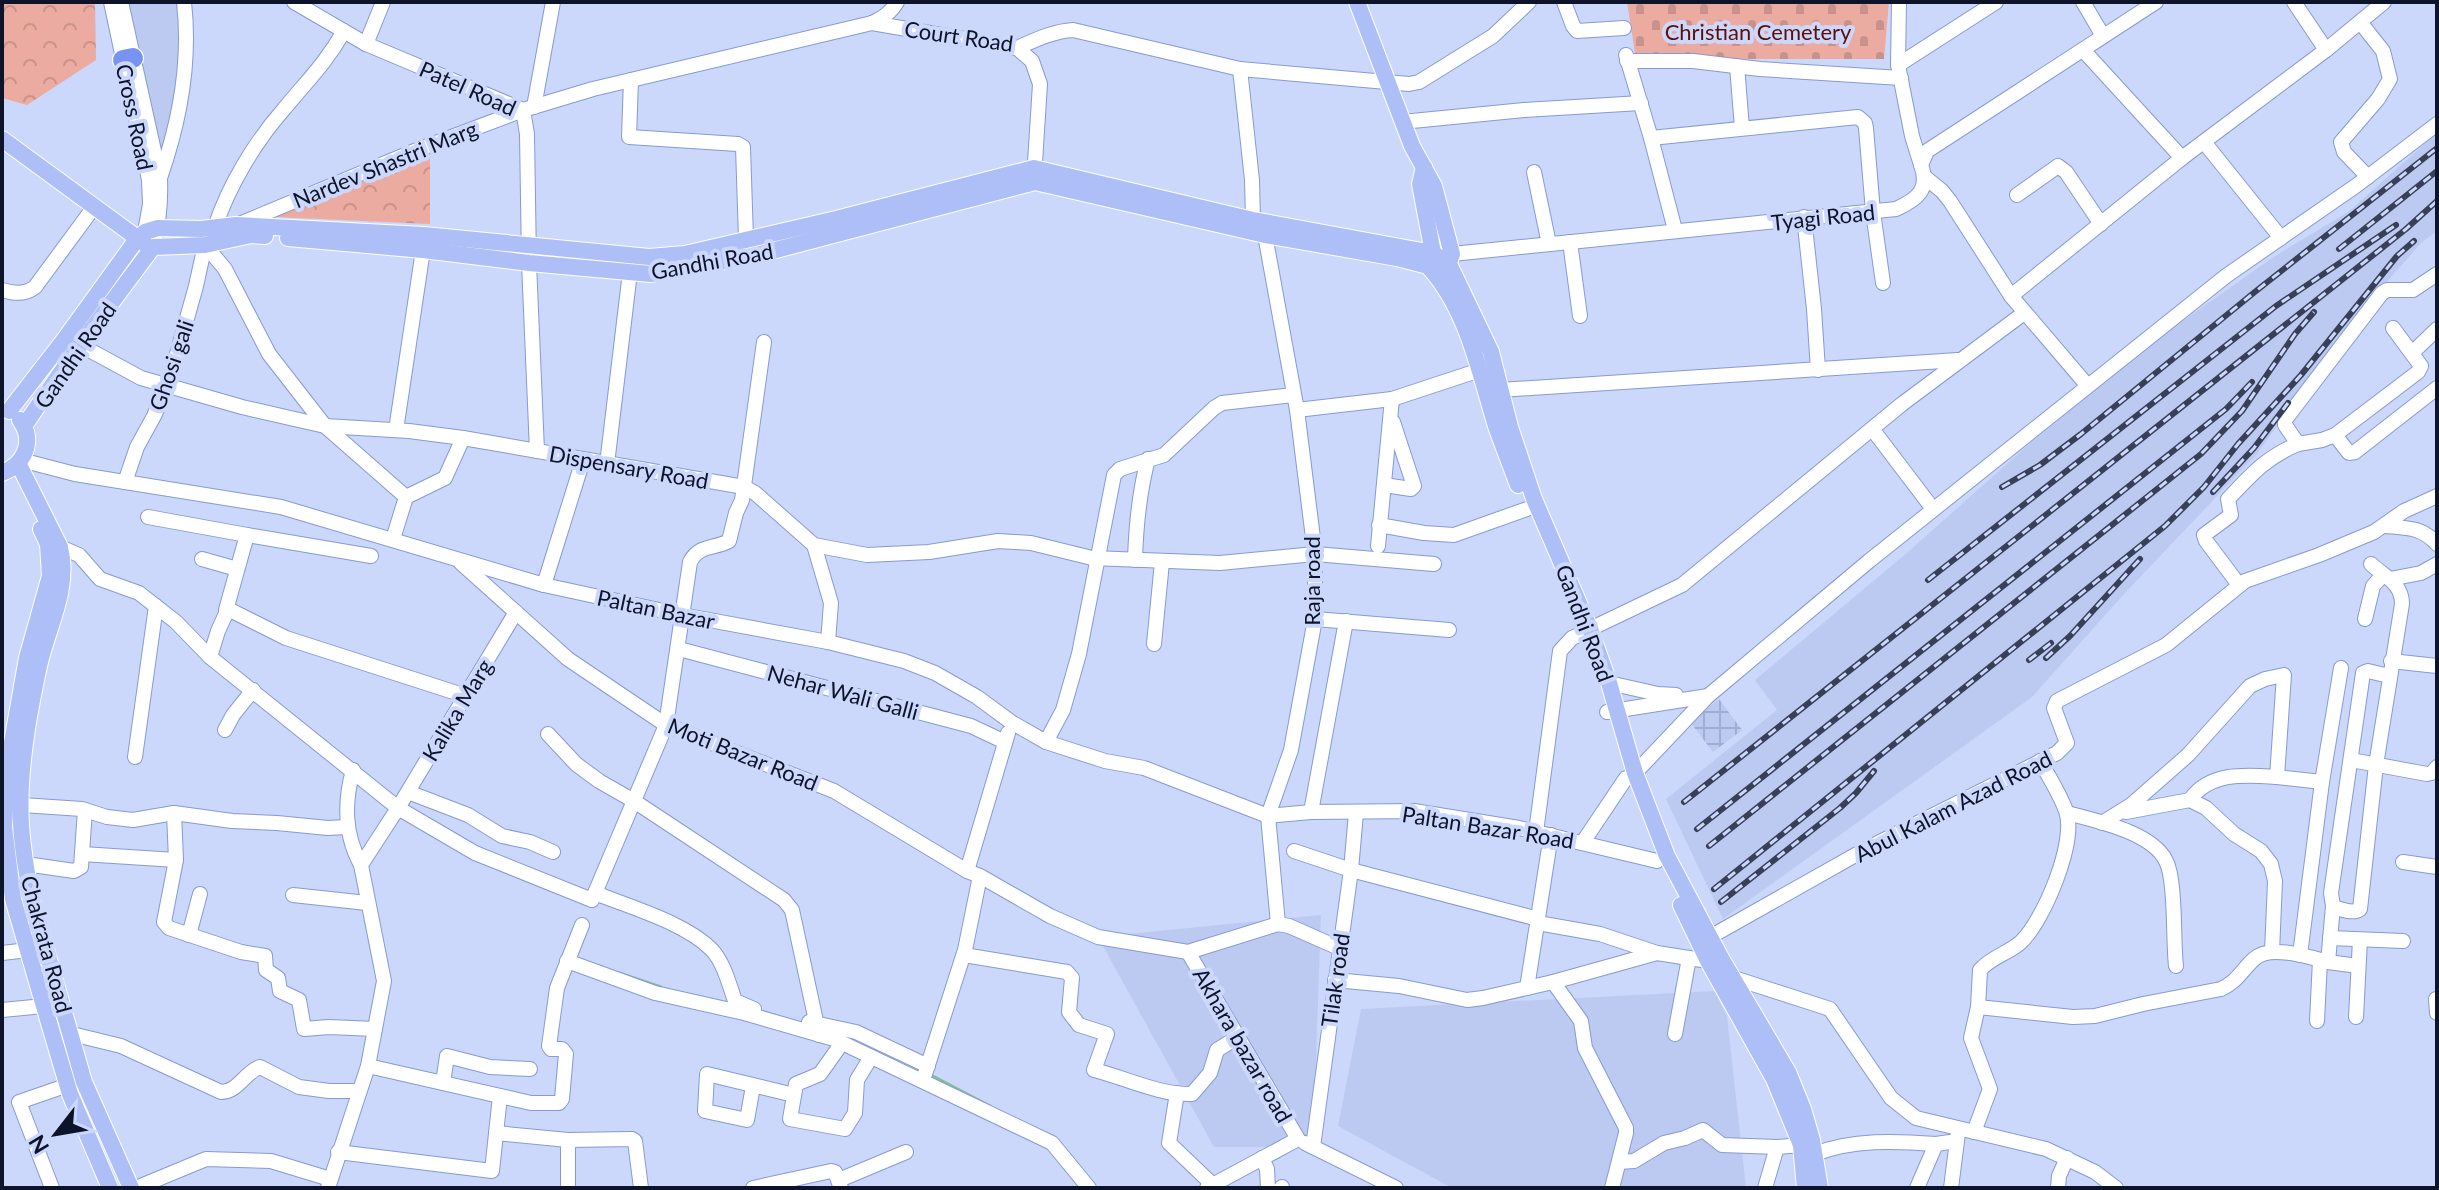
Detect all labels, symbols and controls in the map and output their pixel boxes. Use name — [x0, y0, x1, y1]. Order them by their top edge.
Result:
street label: Court Road — [903, 15, 1015, 57]
park label: Christian Cemetery — [1665, 18, 1852, 45]
street label: Patel Road — [416, 55, 520, 121]
street label: Cross Road — [111, 61, 159, 173]
street label: Nardev Shastri Marg — [289, 115, 481, 213]
street label: Tyagi Road — [1770, 198, 1876, 236]
street label: Gandhi Road — [649, 237, 775, 285]
street label: Gandhi Road — [29, 297, 121, 413]
street label: Ghosi gali — [143, 316, 199, 414]
street label: Dispensary Road — [547, 440, 711, 494]
street label: Raja road — [1298, 536, 1325, 626]
street label: Gandhi Road — [1550, 560, 1620, 686]
street label: Paltan Bazar — [595, 583, 717, 635]
street label: Kalika Marg — [416, 654, 498, 766]
street label: Nehar Wali Galli — [764, 659, 922, 725]
street label: Moti Bazar Road — [664, 712, 822, 796]
street label: Abul Kalam Azad Road — [1850, 745, 2056, 867]
street label: Paltan Bazar Road — [1400, 800, 1576, 854]
street label: Chakrata Road — [16, 872, 78, 1016]
street label: Tilak road — [1315, 931, 1355, 1029]
street label: Akhara bazar road — [1188, 963, 1298, 1127]
north arrow — [16, 1094, 96, 1174]
text: N — [22, 1130, 54, 1159]

